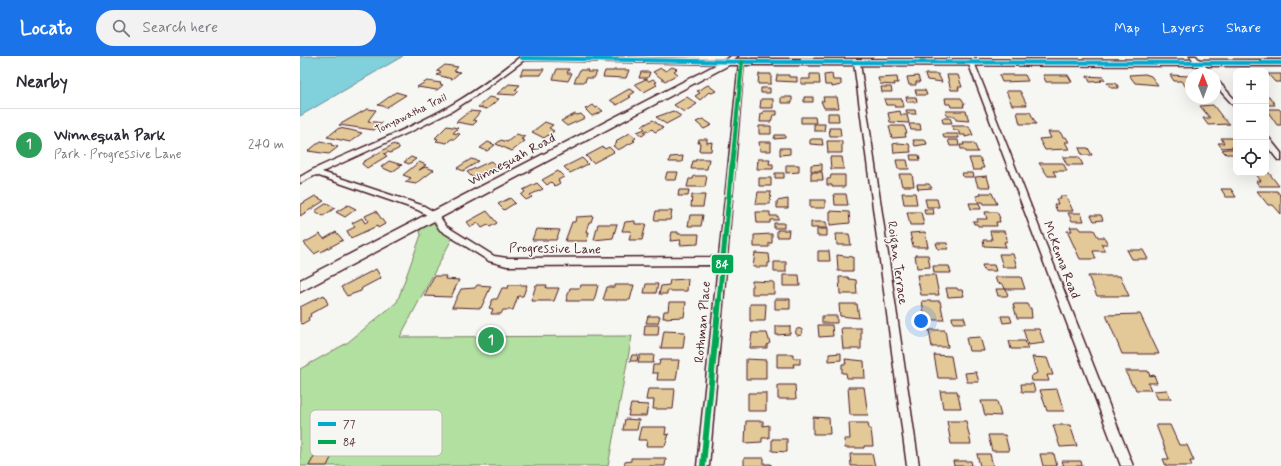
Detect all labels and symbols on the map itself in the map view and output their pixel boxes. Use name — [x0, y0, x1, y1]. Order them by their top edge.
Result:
north arrow — [1185, 68, 1221, 104]
street label: Tonyawatha Trail — [373, 91, 449, 137]
street label: Winnequah Road — [465, 130, 559, 190]
street label: McKenna Road — [1038, 219, 1084, 301]
street label: Roigan Terrace — [881, 220, 911, 306]
street label: Progressive Lane — [509, 240, 601, 258]
line badge: 84 — [711, 254, 734, 274]
text: 84 — [716, 258, 729, 272]
street label: Rothman Place — [691, 280, 715, 364]
your location — [911, 311, 931, 331]
pin: 1 — [478, 325, 504, 355]
legend — [310, 410, 442, 456]
text: 77 — [343, 418, 356, 432]
text: 84 — [343, 436, 356, 450]

